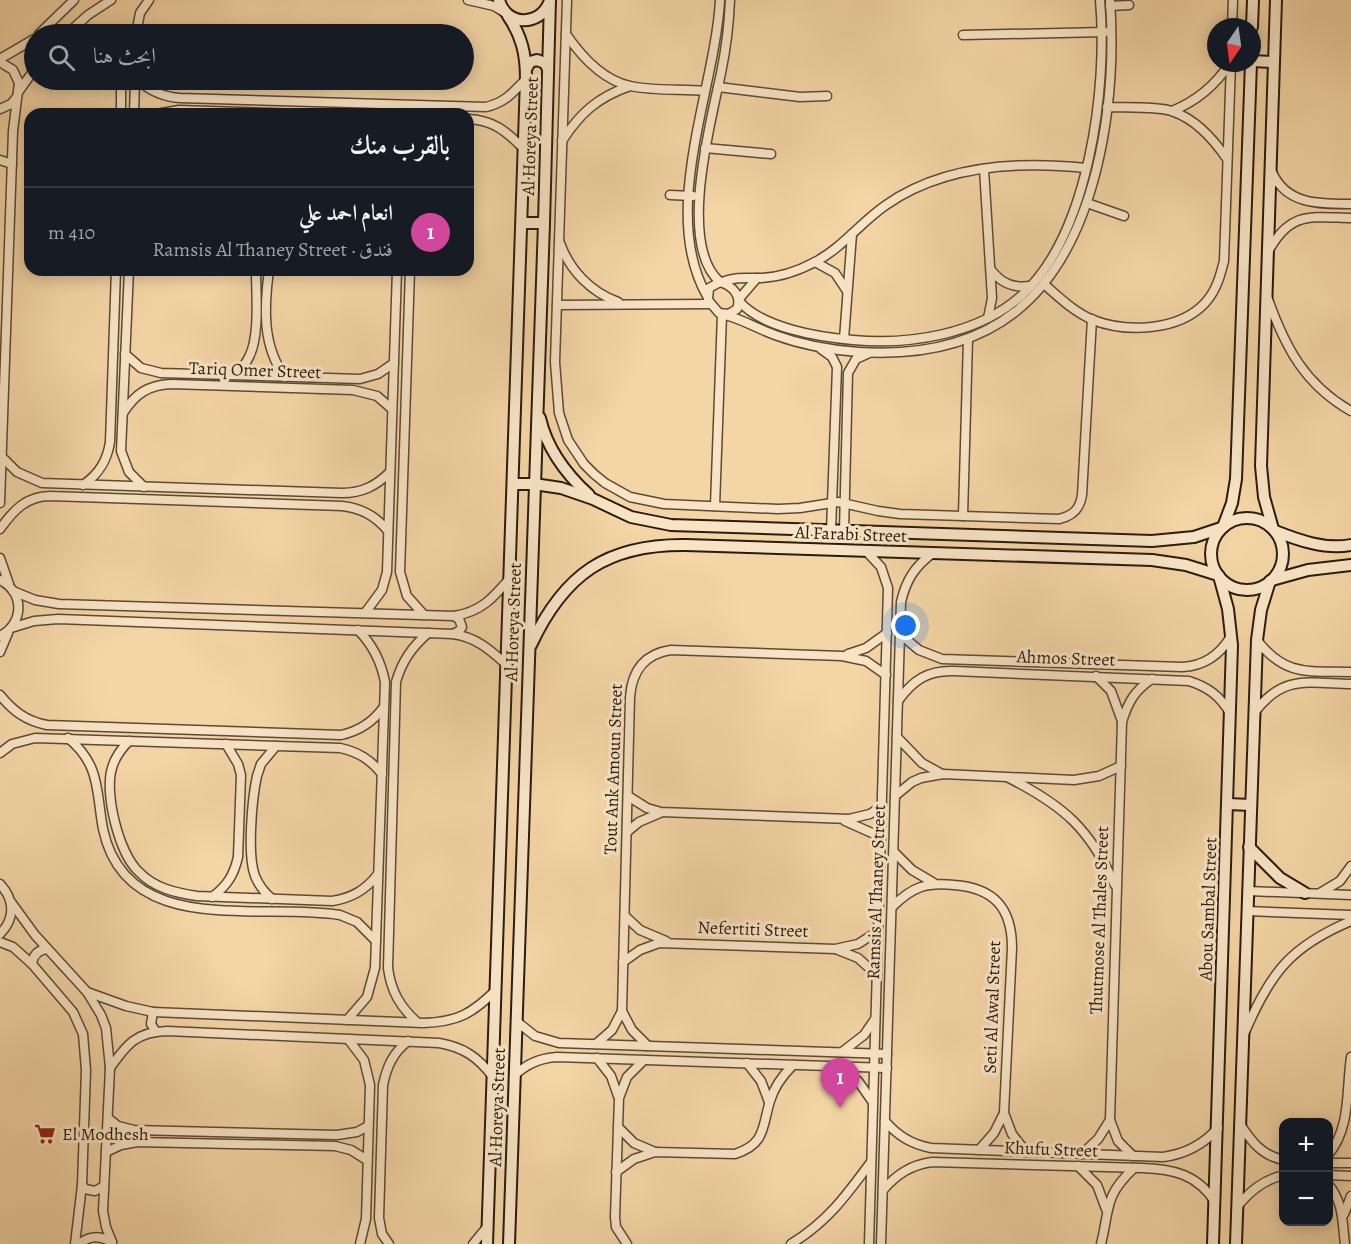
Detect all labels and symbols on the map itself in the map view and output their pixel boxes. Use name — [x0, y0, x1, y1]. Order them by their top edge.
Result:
north arrow — [1207, 18, 1261, 72]
street label: Al Horeya Street — [516, 76, 544, 197]
street label: Tariq Omer Street — [188, 356, 322, 384]
street label: Al Farabi Street — [794, 520, 907, 548]
street label: Al Horeya Street — [499, 562, 527, 683]
your location — [891, 611, 920, 640]
street label: Ahmos Street — [1015, 644, 1116, 672]
street label: Tout Ank Amoun Street — [598, 683, 628, 855]
street label: Ramsis Al Thaney Street — [861, 804, 891, 980]
street label: Thutmose Al Thales Street — [1084, 826, 1114, 1014]
street label: Abou Sambal Street — [1193, 837, 1223, 982]
street label: Nefertiti Street — [697, 915, 809, 943]
street label: Seti Al Awal Street — [978, 940, 1006, 1074]
street label: Al Horeya Street — [483, 1047, 511, 1168]
pin: 1 — [820, 1058, 860, 1108]
supermarket icon: El Modhesh — [33, 1122, 57, 1146]
place label: El Modhesh — [62, 1122, 149, 1146]
street label: Khufu Street — [1004, 1135, 1099, 1163]

